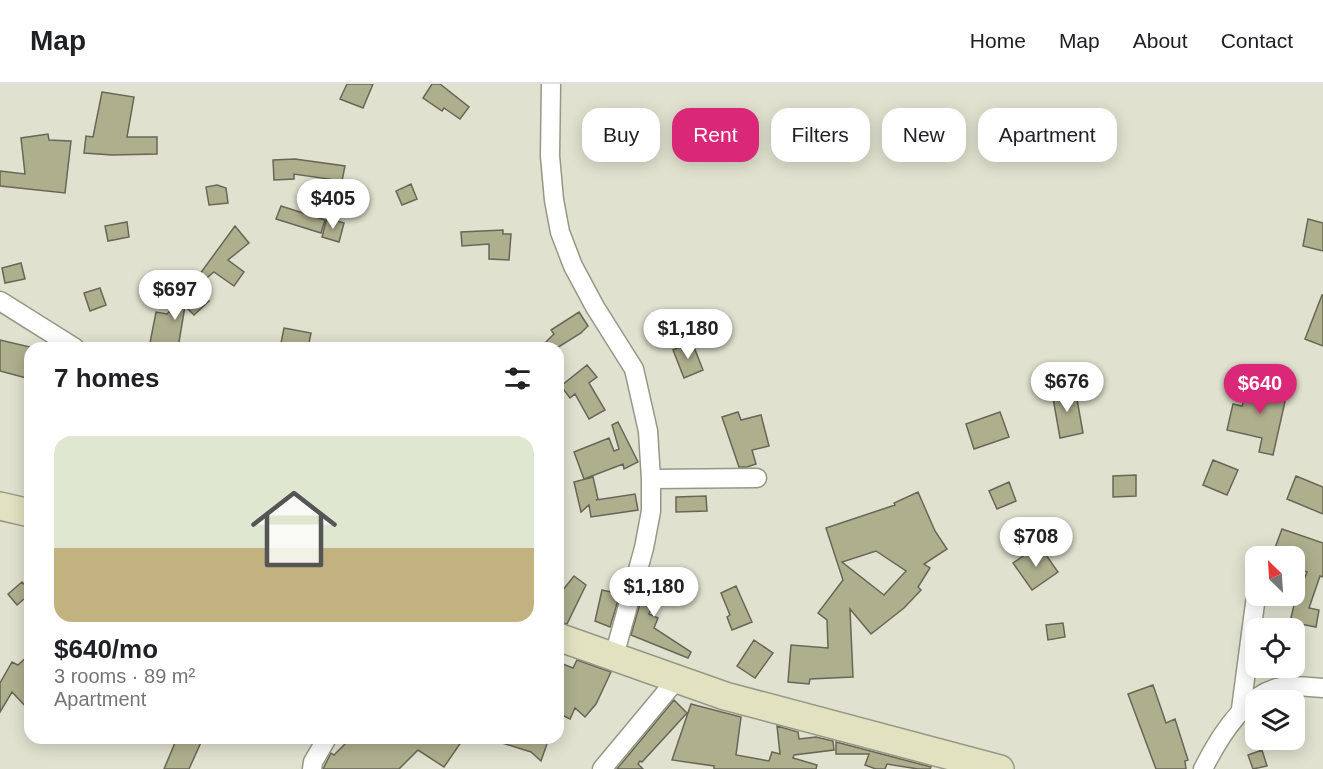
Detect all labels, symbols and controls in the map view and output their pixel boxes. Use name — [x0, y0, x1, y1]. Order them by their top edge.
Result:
text: Map — [30, 25, 86, 56]
text: Home — [970, 29, 1026, 52]
text: Map — [1059, 29, 1100, 52]
text: About — [1133, 29, 1188, 52]
text: Contact — [1221, 29, 1293, 52]
chip: Buy — [582, 108, 660, 162]
chip: Rent — [672, 108, 759, 162]
chip: Filters — [771, 108, 870, 162]
chip: New — [882, 108, 966, 162]
chip: Apartment — [978, 108, 1117, 162]
pin: $405 — [297, 179, 369, 230]
text: $405 — [311, 187, 355, 209]
pin: $697 — [139, 270, 211, 321]
text: $697 — [153, 278, 197, 300]
pin: $1,180 — [639, 309, 737, 360]
text: $1,180 — [657, 317, 719, 339]
icon: filters — [501, 362, 534, 395]
pin: $676 — [1031, 362, 1103, 413]
text: 7 homes — [54, 363, 160, 393]
pin: $640 — [1224, 364, 1296, 415]
text: $676 — [1045, 370, 1089, 392]
text: $640 — [1238, 372, 1282, 394]
icon: home — [240, 475, 348, 583]
pin: $708 — [1000, 517, 1072, 568]
text: $708 — [1014, 525, 1058, 547]
north arrow — [1245, 546, 1305, 606]
map controls — [1245, 546, 1305, 750]
pin: $1,180 — [605, 567, 703, 618]
text: $1,180 — [623, 575, 685, 597]
button: locate — [1245, 618, 1305, 678]
text: $640/mo — [54, 634, 158, 664]
text: 3 rooms · 89 m² — [54, 665, 195, 687]
text: Apartment — [54, 688, 146, 710]
button: layers — [1245, 690, 1305, 750]

